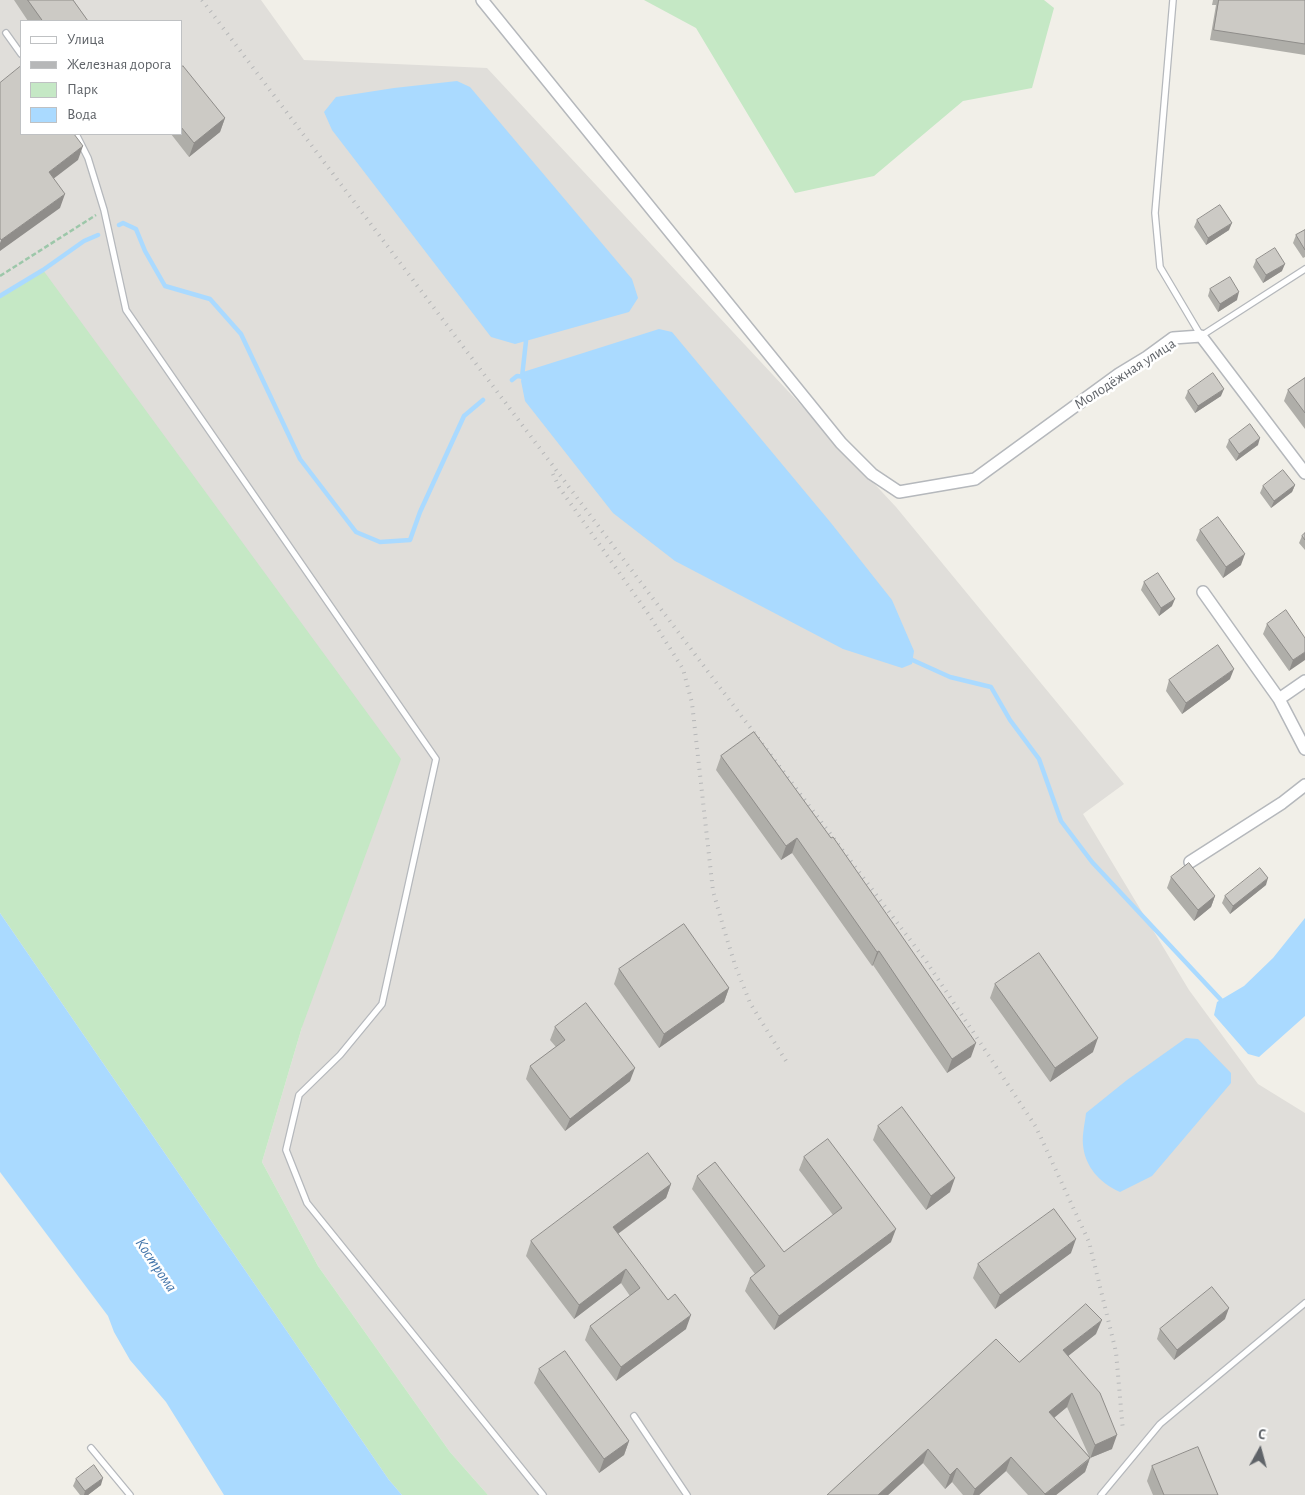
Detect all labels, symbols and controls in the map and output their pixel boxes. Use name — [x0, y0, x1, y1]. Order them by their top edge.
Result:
legend — [20, 20, 182, 135]
text: Улица — [67, 32, 104, 47]
text: Железная дорога — [67, 57, 171, 72]
text: Парк — [67, 82, 98, 97]
text: Вода — [67, 107, 97, 122]
street label: Молодёжная улица — [1071, 335, 1179, 413]
water label: Кострома — [131, 1234, 181, 1296]
north arrow — [1235, 1425, 1285, 1475]
text: С — [1257, 1428, 1267, 1443]

